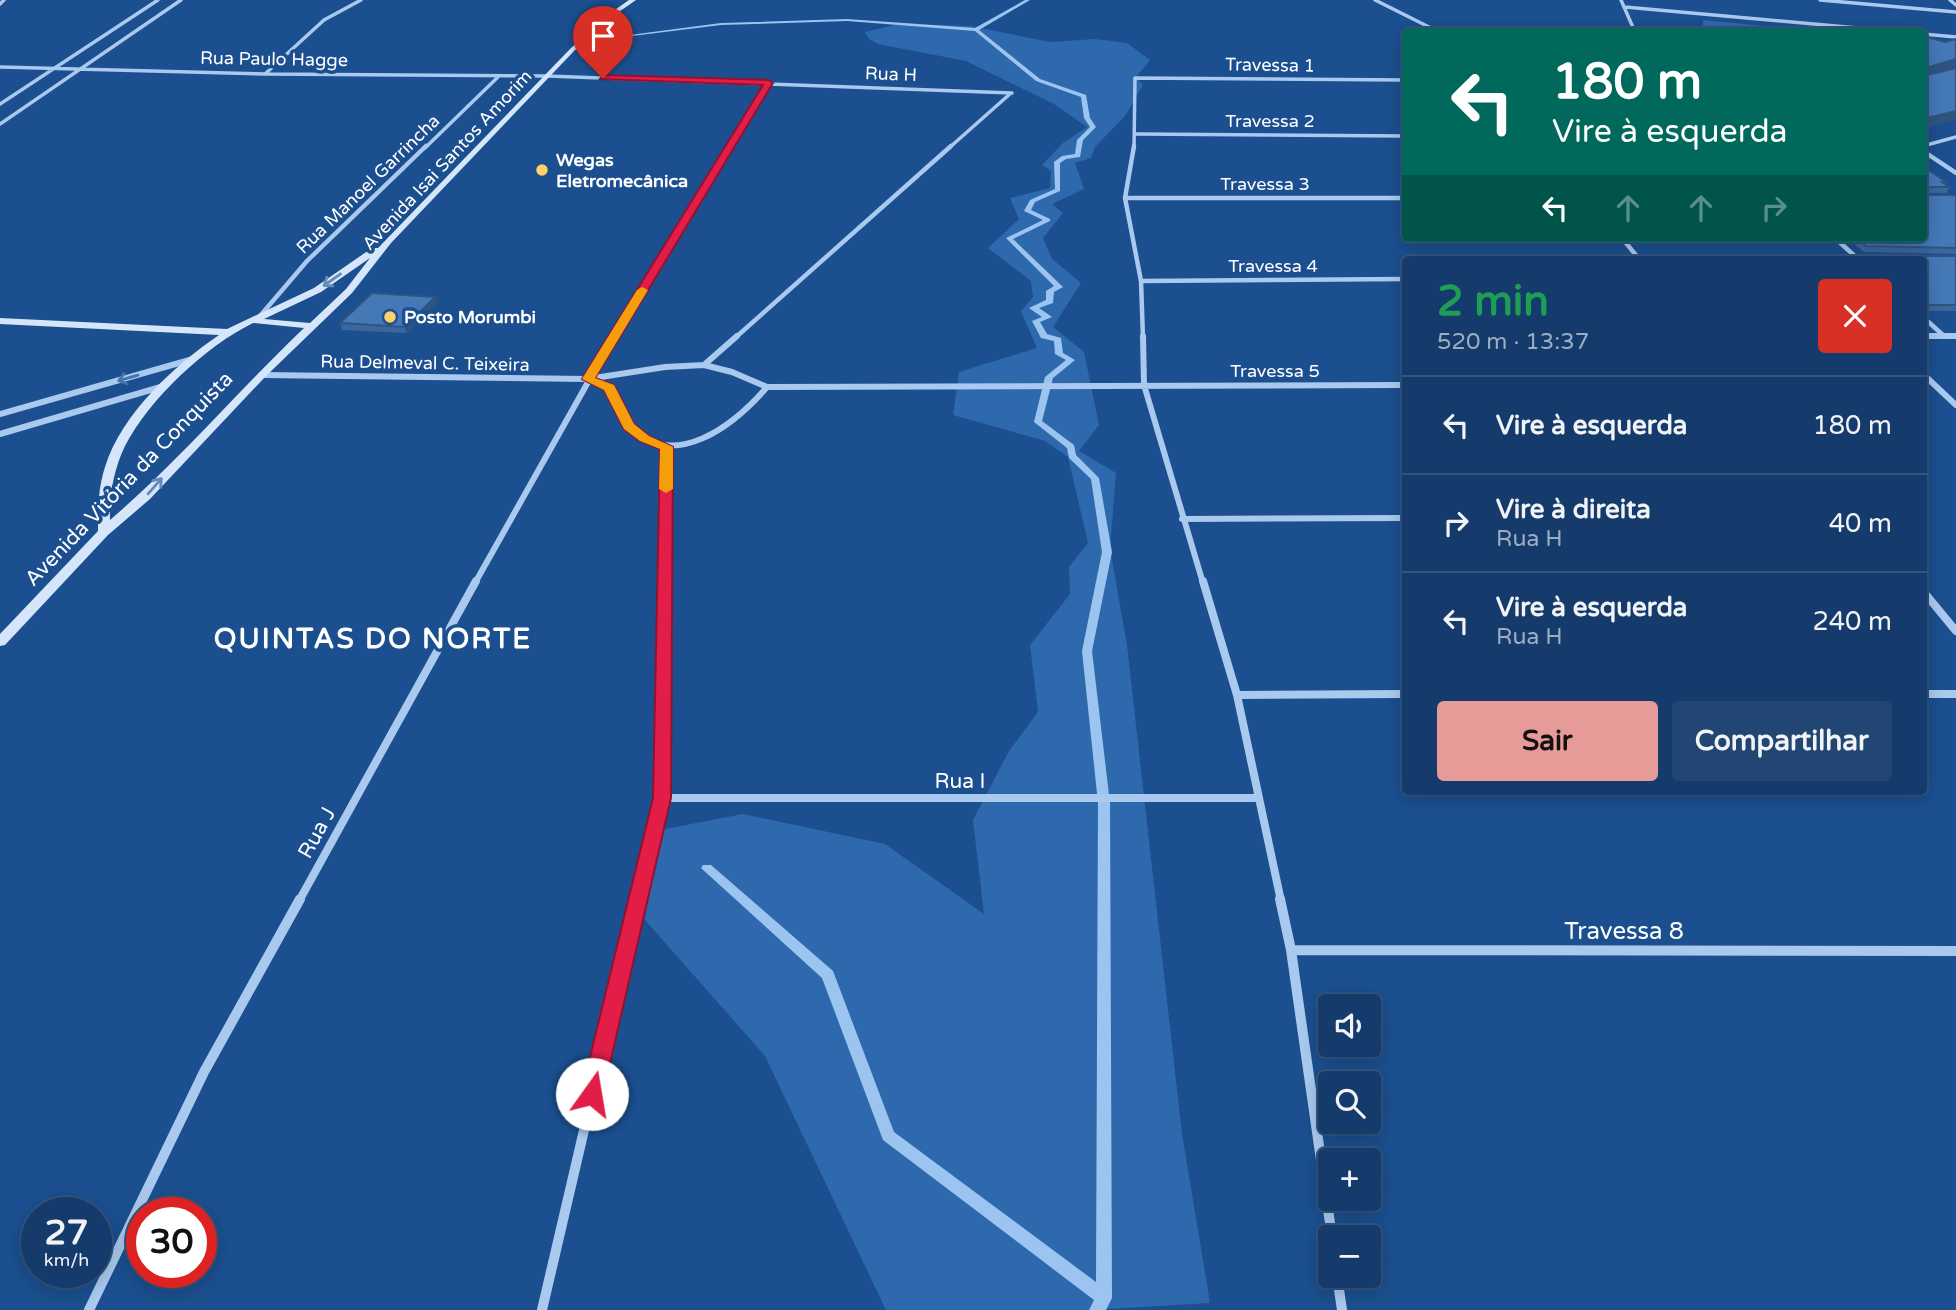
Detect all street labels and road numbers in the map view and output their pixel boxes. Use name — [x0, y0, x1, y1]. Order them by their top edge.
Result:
street label: Rua Paulo Hagge — [200, 47, 348, 71]
street label: Travessa 1 — [1225, 53, 1315, 77]
street label: Rua H — [865, 62, 917, 86]
street label: Avenida Isai Santos Amorim — [358, 65, 536, 255]
street label: Rua Manoel Garrincha — [292, 110, 444, 258]
street label: Travessa 2 — [1225, 110, 1315, 132]
street label: Travessa 3 — [1220, 173, 1310, 195]
street label: Travessa 4 — [1228, 255, 1318, 277]
street label: Rua Delmeval C. Teixeira — [320, 350, 530, 376]
street label: Travessa 5 — [1230, 360, 1320, 382]
street label: Avenida Vitória da Conquista — [20, 367, 238, 591]
street label: Rua I — [935, 769, 986, 794]
street label: Rua J — [293, 803, 341, 863]
street label: Travessa 8 — [1564, 917, 1684, 946]

